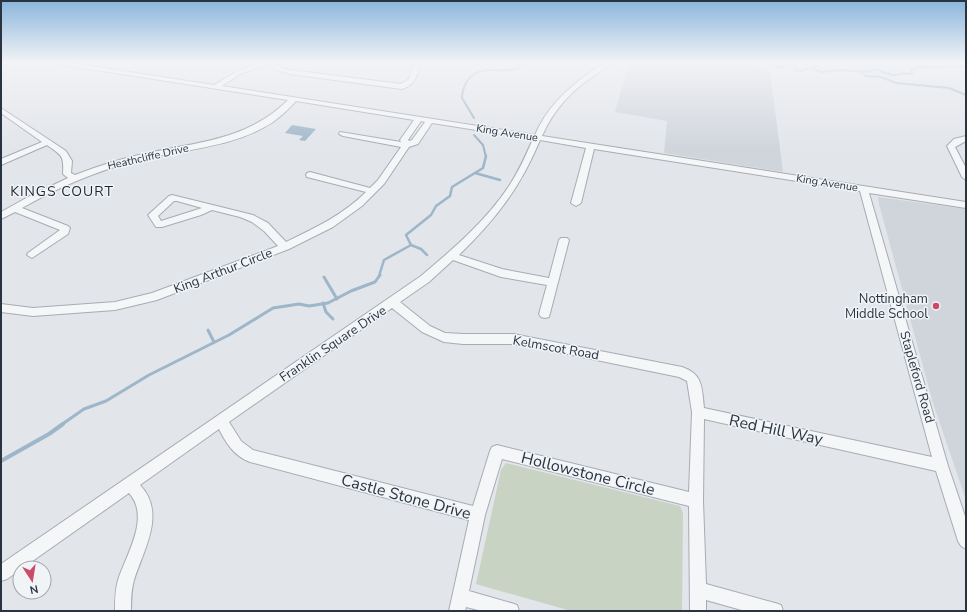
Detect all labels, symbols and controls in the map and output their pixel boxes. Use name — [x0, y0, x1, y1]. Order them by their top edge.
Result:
street label: King Avenue — [475, 121, 539, 145]
street label: Heathcliffe Drive — [106, 140, 190, 174]
street label: King Avenue — [795, 171, 859, 195]
district label: KINGS COURT — [10, 182, 114, 201]
street label: King Arthur Circle — [171, 244, 275, 298]
place label: Nottingham Middle School — [845, 290, 928, 323]
street label: Franklin Square Drive — [276, 301, 390, 387]
marker: Nottingham Middle School — [931, 301, 941, 311]
street label: Stapleford Road — [895, 329, 939, 425]
street label: Kelmscot Road — [511, 332, 601, 364]
street label: Red Hill Way — [727, 409, 826, 451]
street label: Hollowstone Circle — [519, 447, 657, 501]
street label: Castle Stone Drive — [339, 469, 473, 525]
north arrow — [12, 560, 52, 600]
text: N — [28, 581, 40, 597]

